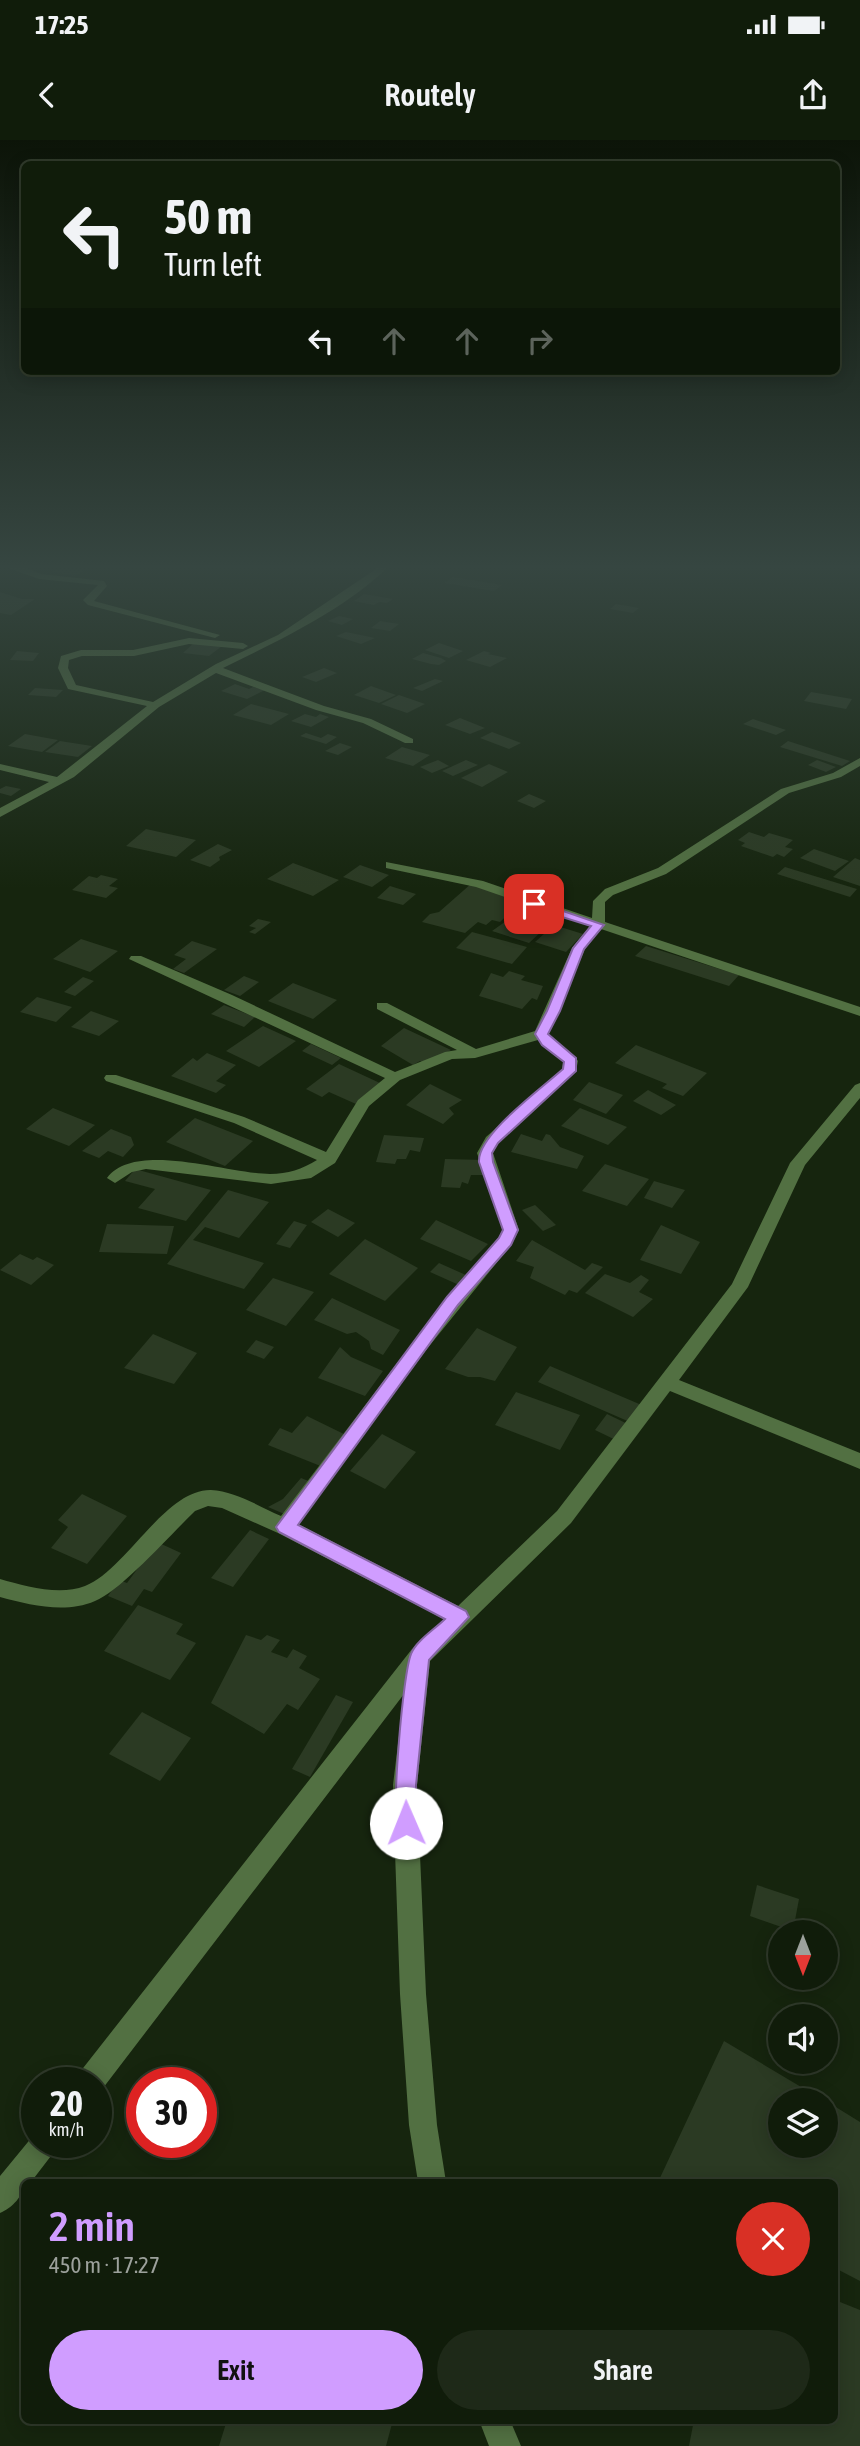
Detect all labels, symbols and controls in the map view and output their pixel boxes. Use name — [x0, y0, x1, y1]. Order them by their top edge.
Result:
text: 17:25 — [35, 10, 89, 40]
icon: back — [28, 76, 66, 114]
text: Routely — [384, 76, 476, 113]
icon: share — [794, 76, 832, 114]
text: 50 m — [164, 188, 252, 244]
icon: left — [49, 189, 140, 280]
text: Turn left — [164, 246, 262, 283]
icon: left — [302, 322, 340, 360]
icon: ahead — [375, 322, 413, 360]
icon: ahead — [448, 322, 486, 360]
icon: right — [521, 322, 559, 360]
pin — [504, 874, 564, 934]
icon: arrive — [515, 885, 553, 923]
position arrow — [369, 1786, 443, 1860]
north arrow — [768, 1920, 838, 1990]
map controls — [768, 1920, 838, 2158]
button: sound — [768, 2004, 838, 2074]
speed limit sign: 30 — [126, 2067, 217, 2158]
text: 20 — [50, 2083, 83, 2123]
button: layers — [768, 2088, 838, 2158]
text: km/h — [49, 2119, 84, 2140]
text: 2 min — [49, 2202, 135, 2250]
button: close — [736, 2202, 810, 2276]
text: 450 m · 17:27 — [49, 2252, 160, 2278]
button: Exit — [49, 2330, 423, 2410]
button: Share — [437, 2330, 810, 2410]

